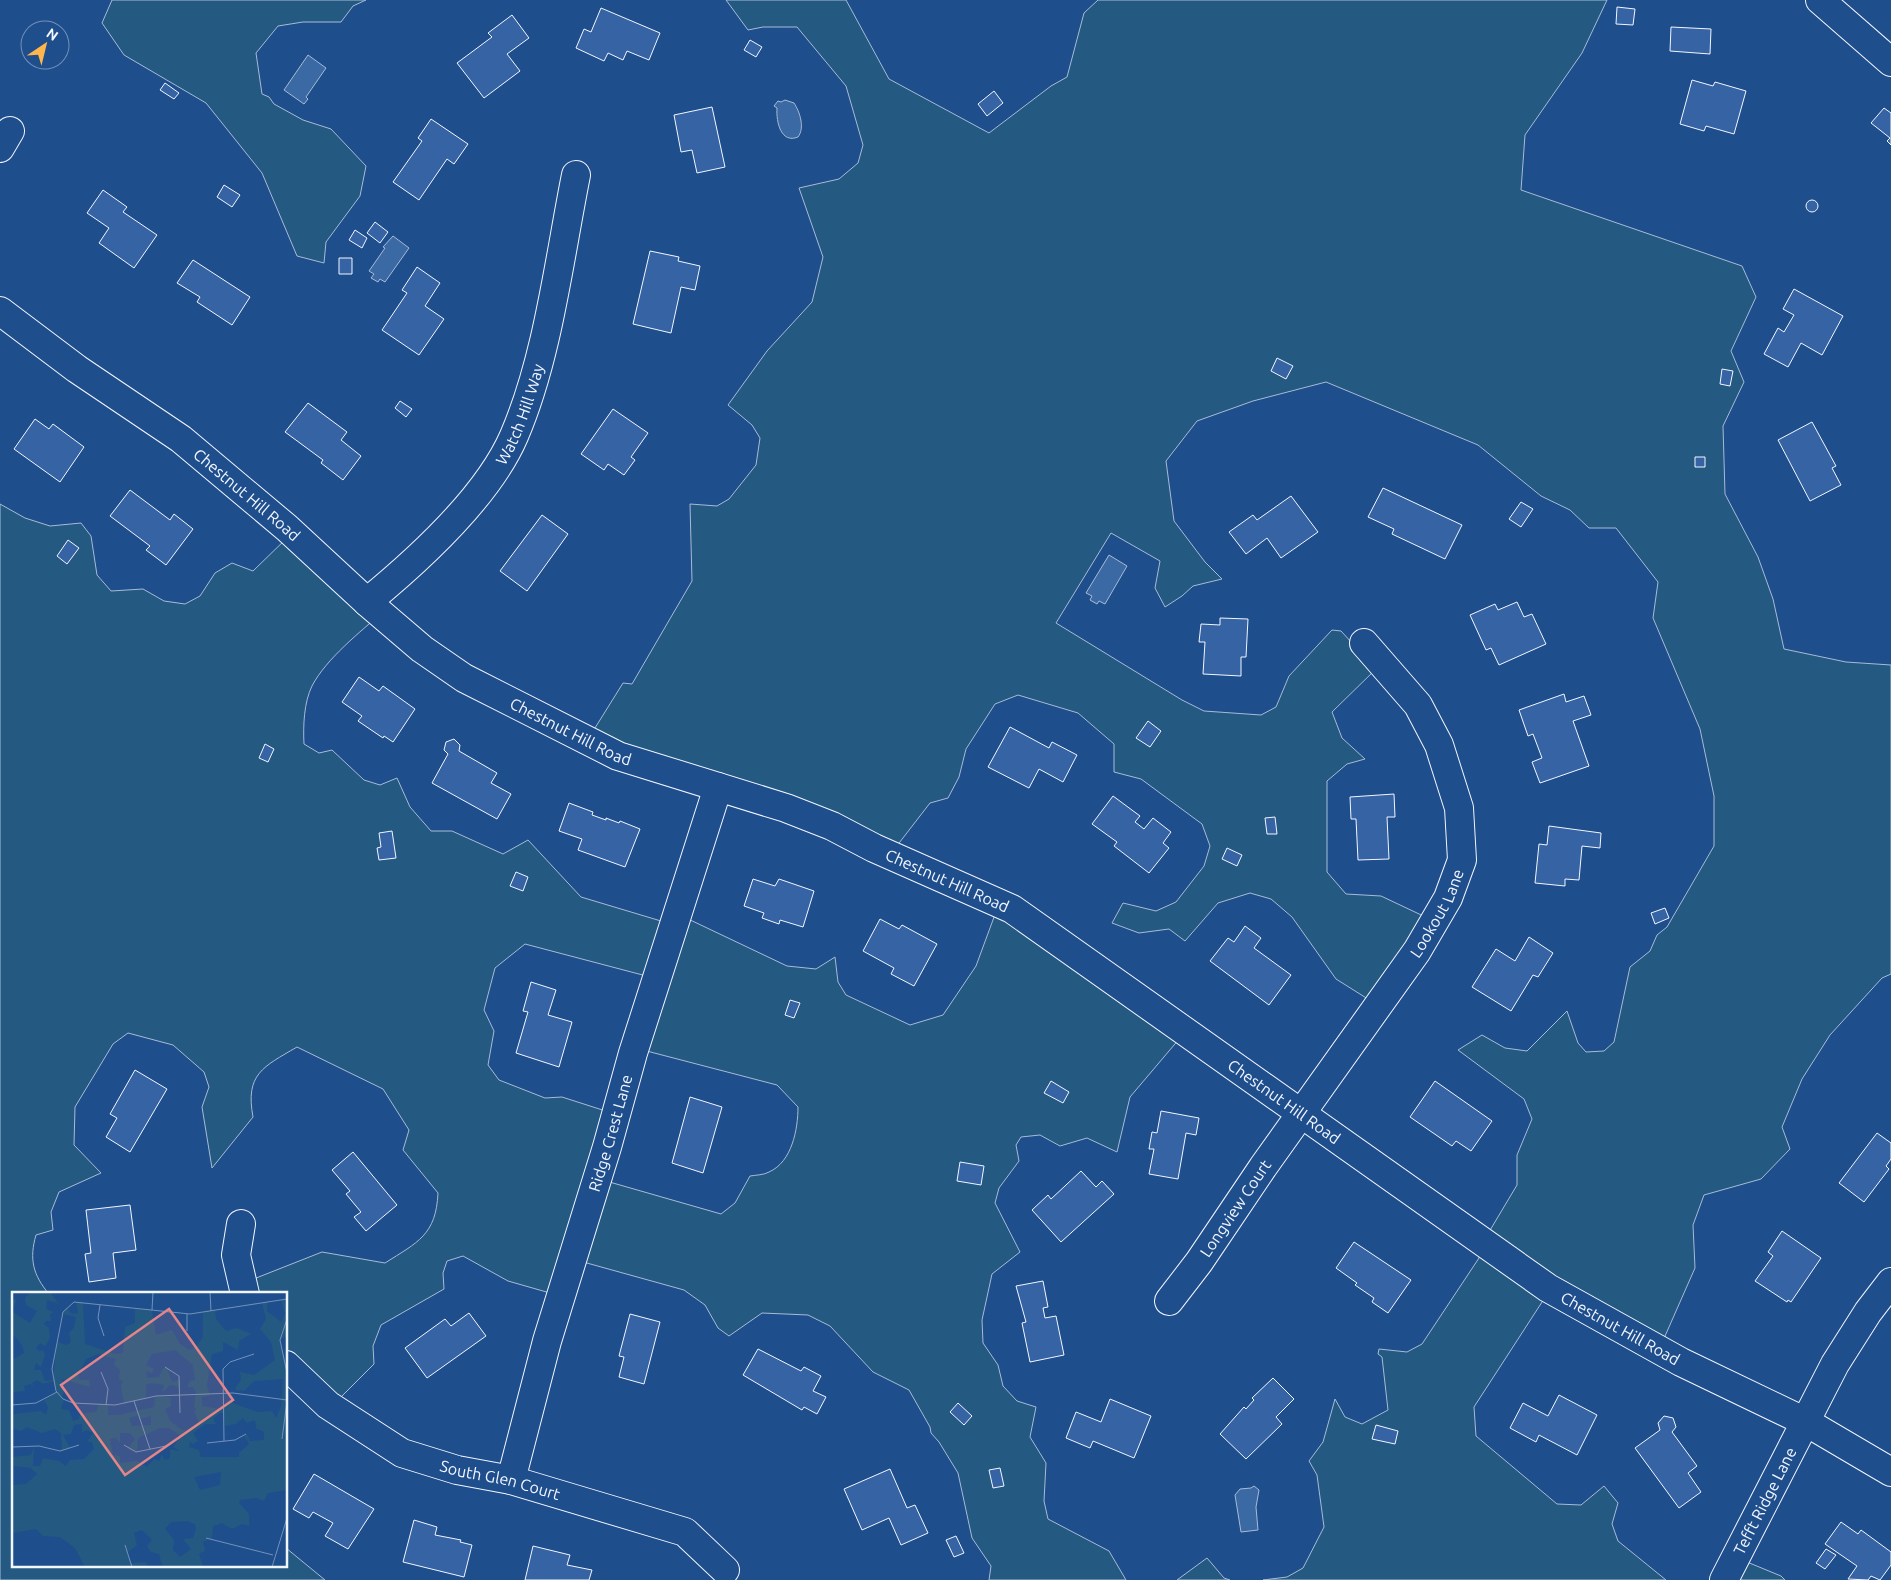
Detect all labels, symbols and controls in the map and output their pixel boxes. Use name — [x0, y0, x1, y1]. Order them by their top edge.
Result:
north arrow — [20, 20, 70, 70]
text: N — [44, 25, 61, 44]
street label: Watch Hill Way — [492, 362, 547, 468]
street label: Chestnut Hill Road — [190, 445, 304, 544]
street label: Chestnut Hill Road — [507, 694, 634, 769]
street label: Chestnut Hill Road — [883, 845, 1012, 916]
street label: Lookout Lane — [1406, 866, 1467, 961]
street label: Chestnut Hill Road — [1224, 1056, 1344, 1147]
street label: Ridge Crest Lane — [585, 1072, 636, 1194]
street label: Longview Court — [1196, 1156, 1275, 1260]
street label: Chestnut Hill Road — [1558, 1288, 1683, 1369]
inset map — [12, 1292, 288, 1568]
street label: Tefft Ridge Lane — [1730, 1444, 1800, 1558]
street label: South Glen Court — [438, 1456, 563, 1503]

